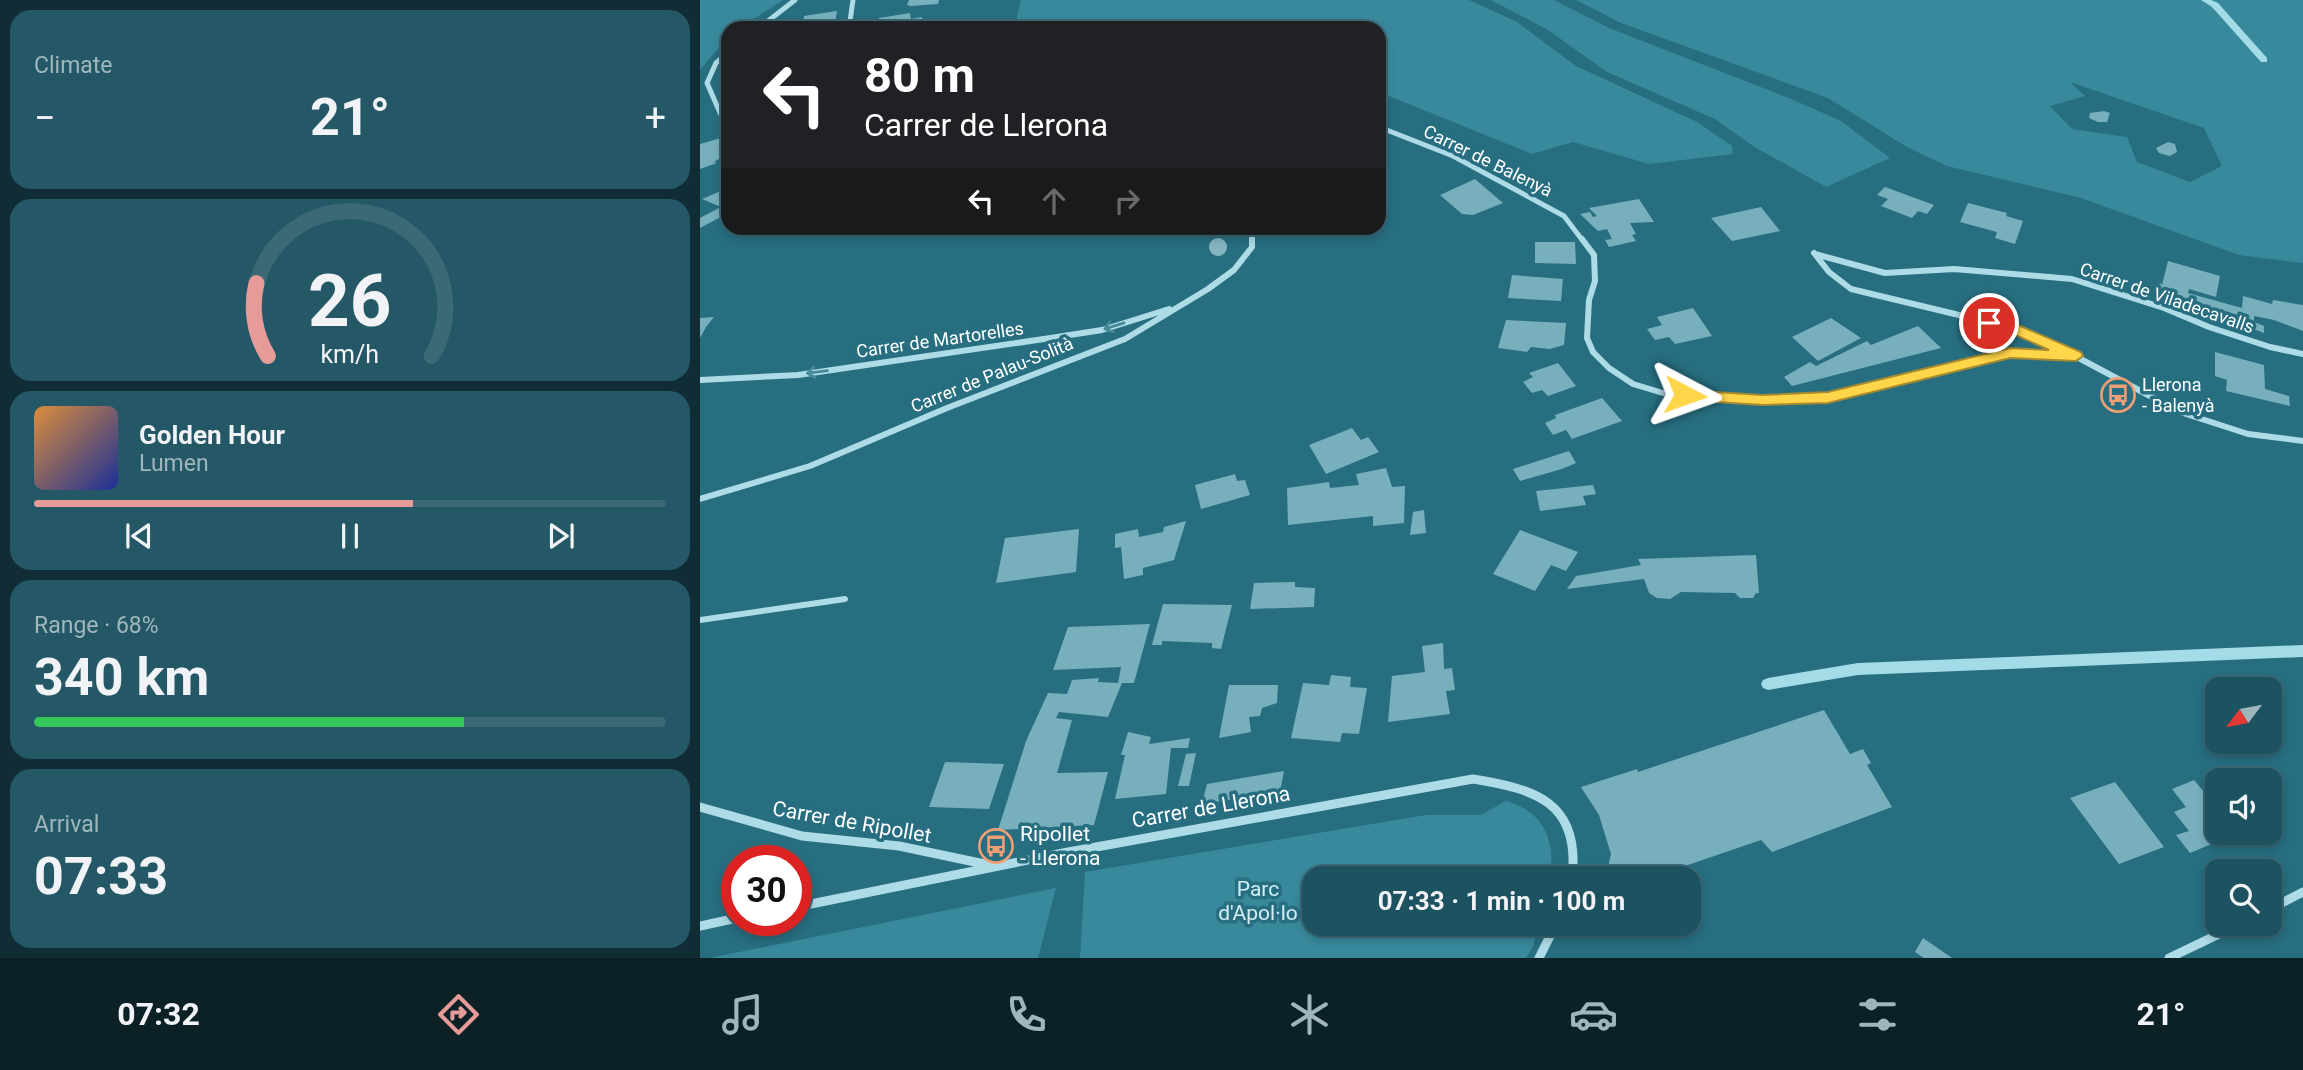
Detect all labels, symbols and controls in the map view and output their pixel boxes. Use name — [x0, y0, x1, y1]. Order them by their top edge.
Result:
text: 80 m — [864, 47, 975, 104]
icon: left — [749, 49, 840, 140]
text: Climate — [34, 52, 113, 79]
text: 21° — [310, 87, 390, 148]
text: − — [34, 96, 56, 140]
text: + — [644, 96, 666, 140]
text: Carrer de Llerona — [864, 106, 1108, 144]
street label: Carrer de Balenyà — [1420, 120, 1556, 201]
icon: left — [962, 182, 1000, 220]
icon: ahead — [1035, 182, 1073, 220]
icon: right — [1108, 182, 1146, 220]
text: 26 — [308, 258, 392, 344]
street label: Carrer de Viladecavalls — [2077, 258, 2257, 337]
pin — [1959, 293, 2019, 353]
icon: arrive — [1970, 304, 2008, 342]
street label: Carrer de Martorelles — [855, 317, 1025, 362]
one-way arrow — [1104, 321, 1126, 334]
street label: Carrer de Palau-Solità — [908, 332, 1076, 417]
text: km/h — [321, 340, 379, 369]
position arrow — [1648, 358, 1722, 432]
one-way arrow — [806, 366, 829, 379]
place label: Llerona - Balenyà — [2142, 374, 2214, 416]
bus stop icon: Llerona - Balenyà — [2099, 376, 2137, 414]
text: Golden Hour — [139, 420, 285, 450]
text: Lumen — [139, 450, 209, 477]
icon: previous — [120, 517, 158, 555]
icon: pause — [331, 517, 369, 555]
icon: next — [542, 517, 580, 555]
text: Range · 68% — [34, 612, 159, 639]
text: 340 km — [34, 647, 209, 708]
north arrow — [2205, 677, 2282, 754]
map controls — [2205, 677, 2282, 936]
button: sound — [2205, 768, 2282, 845]
street label: Carrer de Llerona — [1130, 781, 1292, 833]
street label: Carrer de Ripollet — [771, 796, 933, 848]
text: Arrival — [34, 811, 99, 838]
place label: Ripollet - Llerona — [1020, 822, 1100, 870]
bus stop icon: Ripollet - Llerona — [977, 827, 1015, 865]
speed limit sign: 30 — [721, 845, 812, 936]
text: 07:33 — [34, 846, 168, 907]
button: search — [2205, 859, 2282, 936]
park label: Parc d'Apol·lo — [1218, 877, 1298, 925]
text: 07:33 · 1 min · 100 m — [1378, 886, 1625, 916]
icon: directions — [434, 990, 483, 1039]
icon: music — [718, 990, 767, 1039]
icon: phone — [1002, 990, 1051, 1039]
icon: climate — [1285, 990, 1334, 1039]
icon: car — [1569, 990, 1618, 1039]
icon: filters — [1853, 990, 1902, 1039]
text: 07:32 — [117, 995, 200, 1033]
text: 21° — [2136, 995, 2186, 1033]

